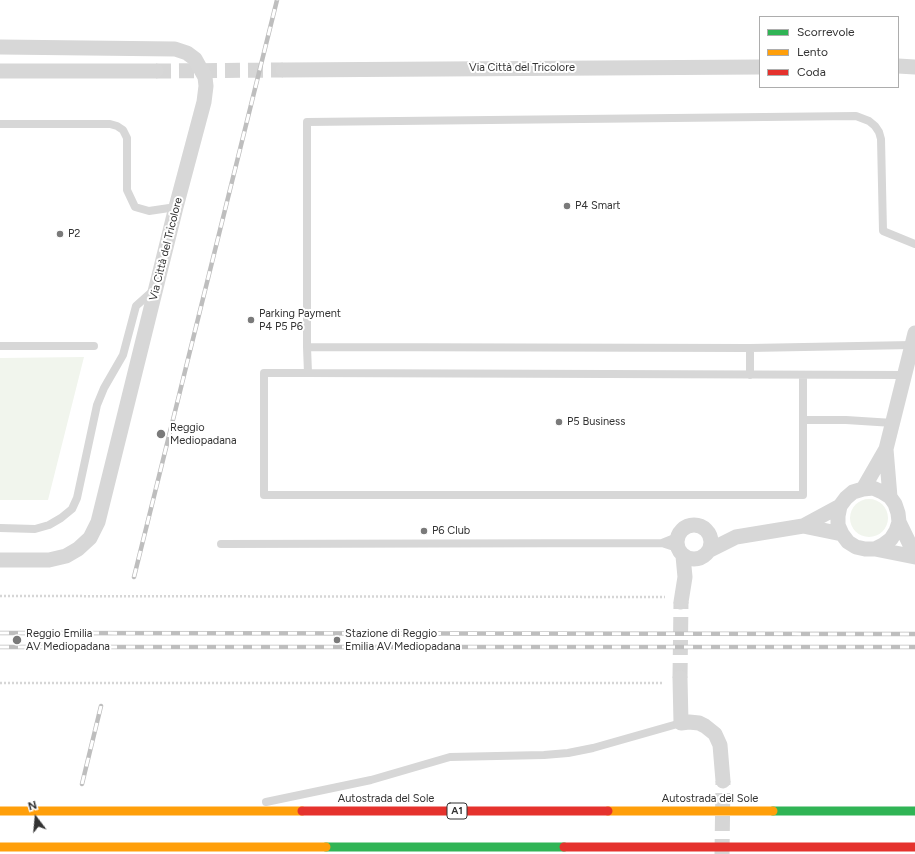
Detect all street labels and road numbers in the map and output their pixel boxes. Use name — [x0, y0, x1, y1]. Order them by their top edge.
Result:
street label: Via Città del Tricolore — [469, 61, 575, 75]
street label: Via Città del Tricolore — [147, 196, 185, 302]
street label: Autostrada del Sole — [338, 792, 434, 806]
street label: Autostrada del Sole — [662, 792, 758, 806]
road number: A1 — [447, 803, 467, 819]

